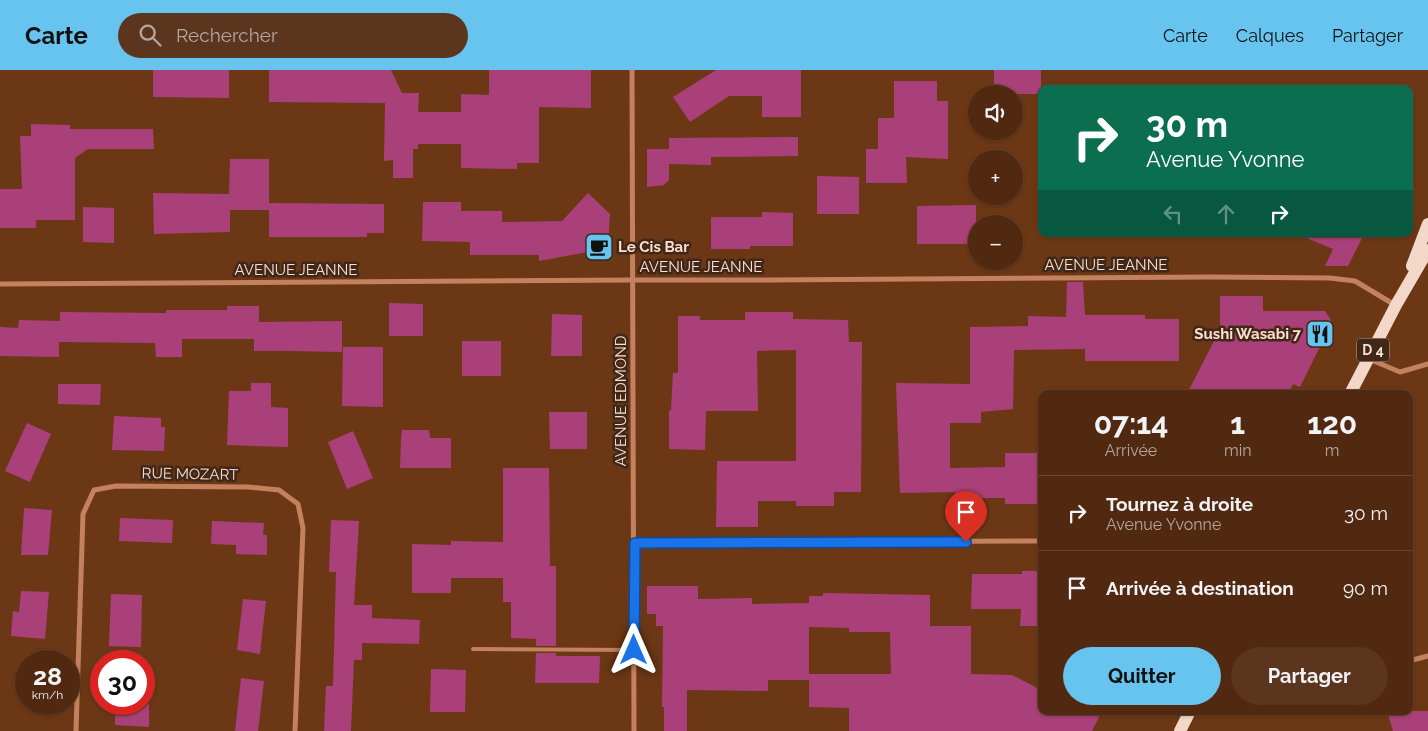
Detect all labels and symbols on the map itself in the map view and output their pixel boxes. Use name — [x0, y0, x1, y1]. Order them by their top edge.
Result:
cafe icon: Le Cis Bar — [584, 232, 614, 262]
place label: Le Cis Bar — [618, 238, 689, 256]
street label: AVENUE JEANNE — [1045, 256, 1167, 274]
street label: AVENUE JEANNE — [640, 258, 762, 276]
street label: AVENUE JEANNE — [235, 261, 357, 279]
restaurant icon: Sushi Wasabi 7 — [1305, 319, 1335, 349]
place label: Sushi Wasabi 7 — [1194, 325, 1302, 343]
street label: AVENUE EDMOND — [612, 335, 630, 467]
road number: D 4 — [1357, 338, 1389, 362]
street label: RUE MOZART — [142, 464, 238, 484]
pin — [945, 491, 987, 542]
position arrow — [607, 623, 659, 675]
speed limit sign: 30 — [90, 650, 155, 715]

